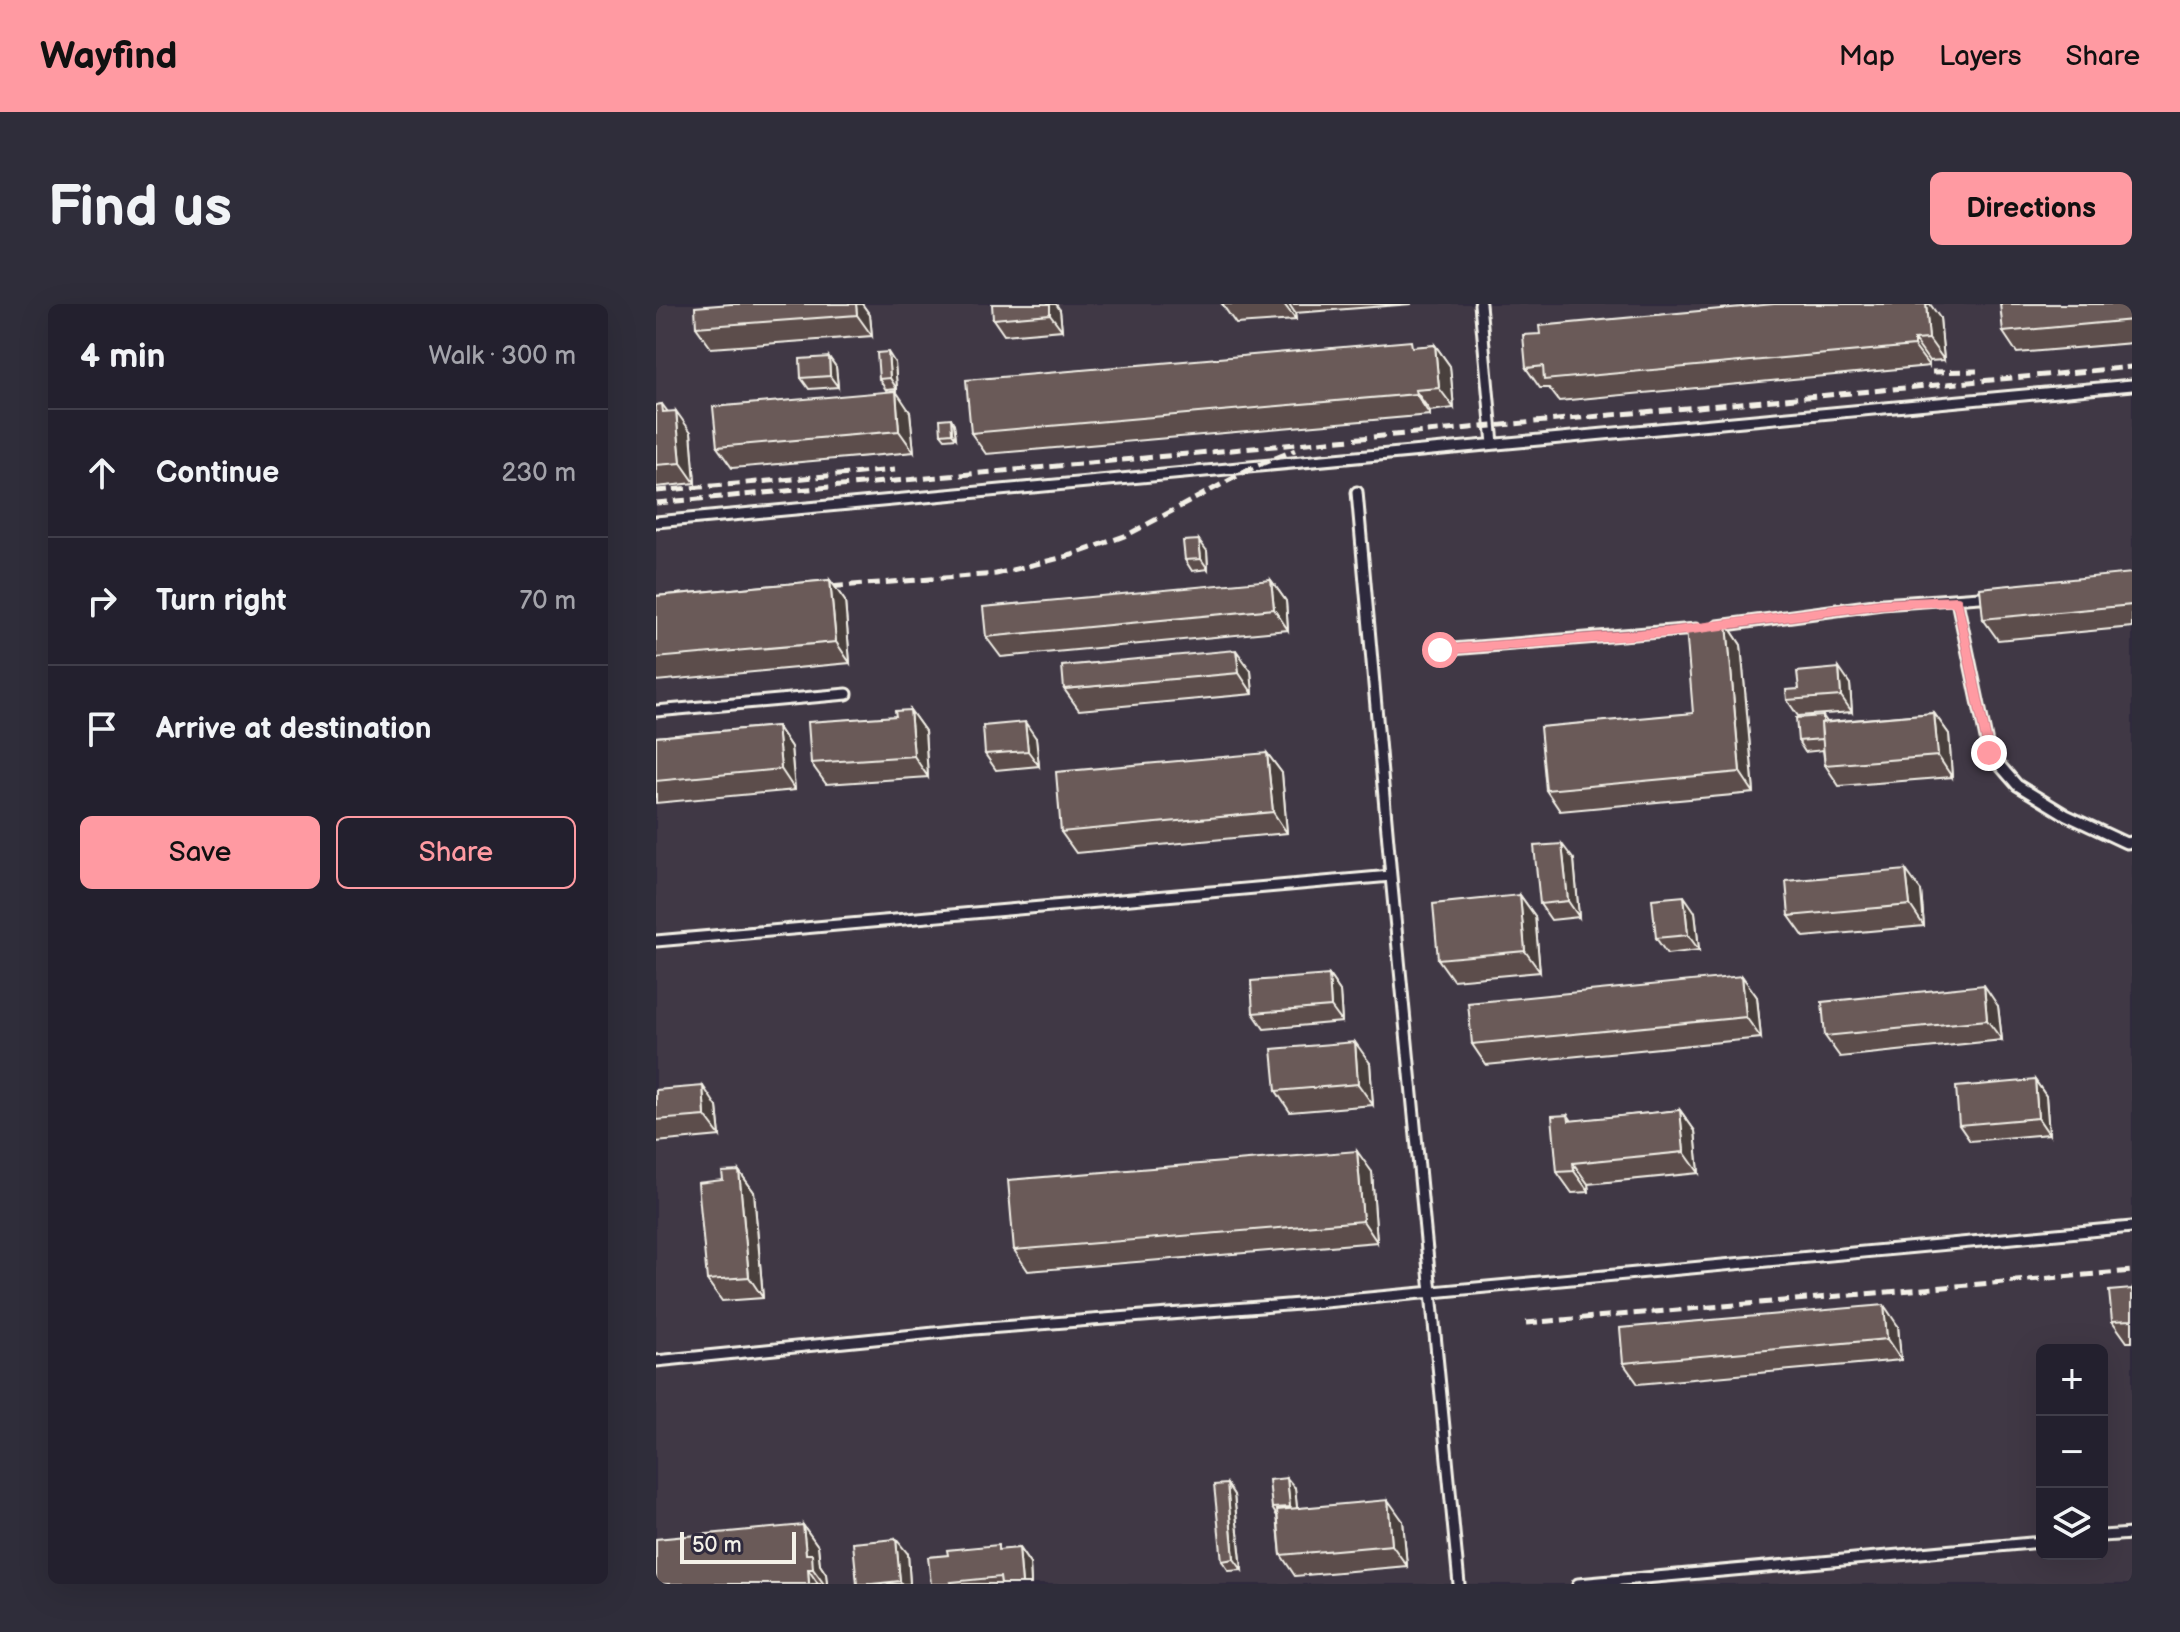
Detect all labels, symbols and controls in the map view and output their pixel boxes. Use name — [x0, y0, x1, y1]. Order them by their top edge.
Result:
text: Wayfind — [40, 34, 178, 79]
text: Map — [1839, 40, 1895, 73]
text: Layers — [1939, 40, 2022, 73]
text: Share — [2066, 40, 2140, 73]
button: Directions — [1930, 172, 2132, 245]
text: Find us — [48, 175, 232, 242]
text: 4 min — [80, 336, 166, 377]
text: Walk · 300 m — [428, 341, 576, 372]
icon: ahead — [80, 451, 124, 495]
text: Continue — [156, 455, 279, 491]
text: 230 m — [501, 458, 576, 489]
icon: right — [80, 579, 124, 623]
text: Turn right — [156, 583, 287, 619]
text: 70 m — [519, 586, 576, 617]
route start — [1422, 632, 1458, 668]
icon: arrive — [80, 707, 124, 751]
text: Arrive at destination — [156, 711, 432, 747]
route end — [1971, 735, 2007, 771]
button: Save — [80, 816, 320, 889]
button: Share — [336, 816, 576, 889]
map controls — [2036, 1344, 2108, 1560]
button: + — [2036, 1344, 2108, 1416]
button: − — [2036, 1416, 2108, 1488]
button: layers — [2036, 1488, 2108, 1560]
scale bar — [680, 1528, 796, 1564]
text: 50 m — [692, 1532, 742, 1559]

